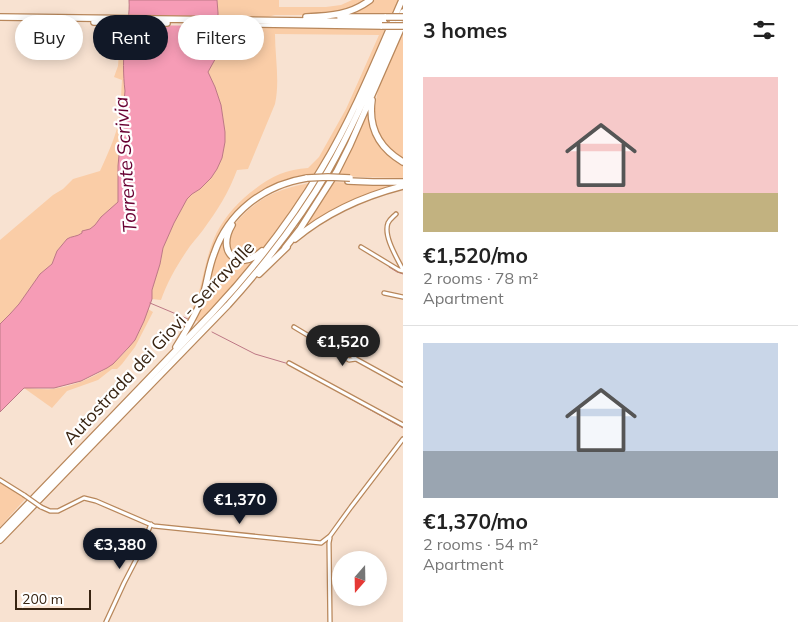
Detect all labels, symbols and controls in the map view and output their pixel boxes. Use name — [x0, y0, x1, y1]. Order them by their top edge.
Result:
chip: Buy — [15, 15, 83, 60]
chip: Rent — [93, 15, 168, 60]
chip: Filters — [178, 15, 264, 60]
icon: filters — [750, 16, 778, 44]
text: 3 homes — [423, 17, 507, 43]
water label: Torrente Scrivia — [108, 96, 142, 234]
icon: home — [556, 110, 646, 200]
street label: Autostrada dei Giovi - Serravalle — [58, 236, 259, 449]
text: €1,520/mo — [423, 242, 528, 268]
text: 2 rooms · 78 m² — [423, 268, 538, 288]
text: Apartment — [423, 288, 504, 308]
pin: €1,520 — [302, 324, 384, 367]
text: €1,520 — [317, 331, 369, 351]
icon: home — [556, 375, 646, 465]
pin: €1,370 — [199, 482, 281, 525]
text: €1,370 — [214, 489, 266, 509]
text: €1,370/mo — [423, 508, 528, 534]
pin: €3,380 — [79, 528, 161, 570]
text: €3,380 — [94, 534, 146, 554]
text: 2 rooms · 54 m² — [423, 534, 538, 554]
north arrow — [332, 551, 388, 606]
map controls — [332, 551, 387, 606]
text: Apartment — [423, 554, 504, 574]
scale bar — [15, 587, 91, 610]
text: 200 m — [22, 590, 63, 608]

